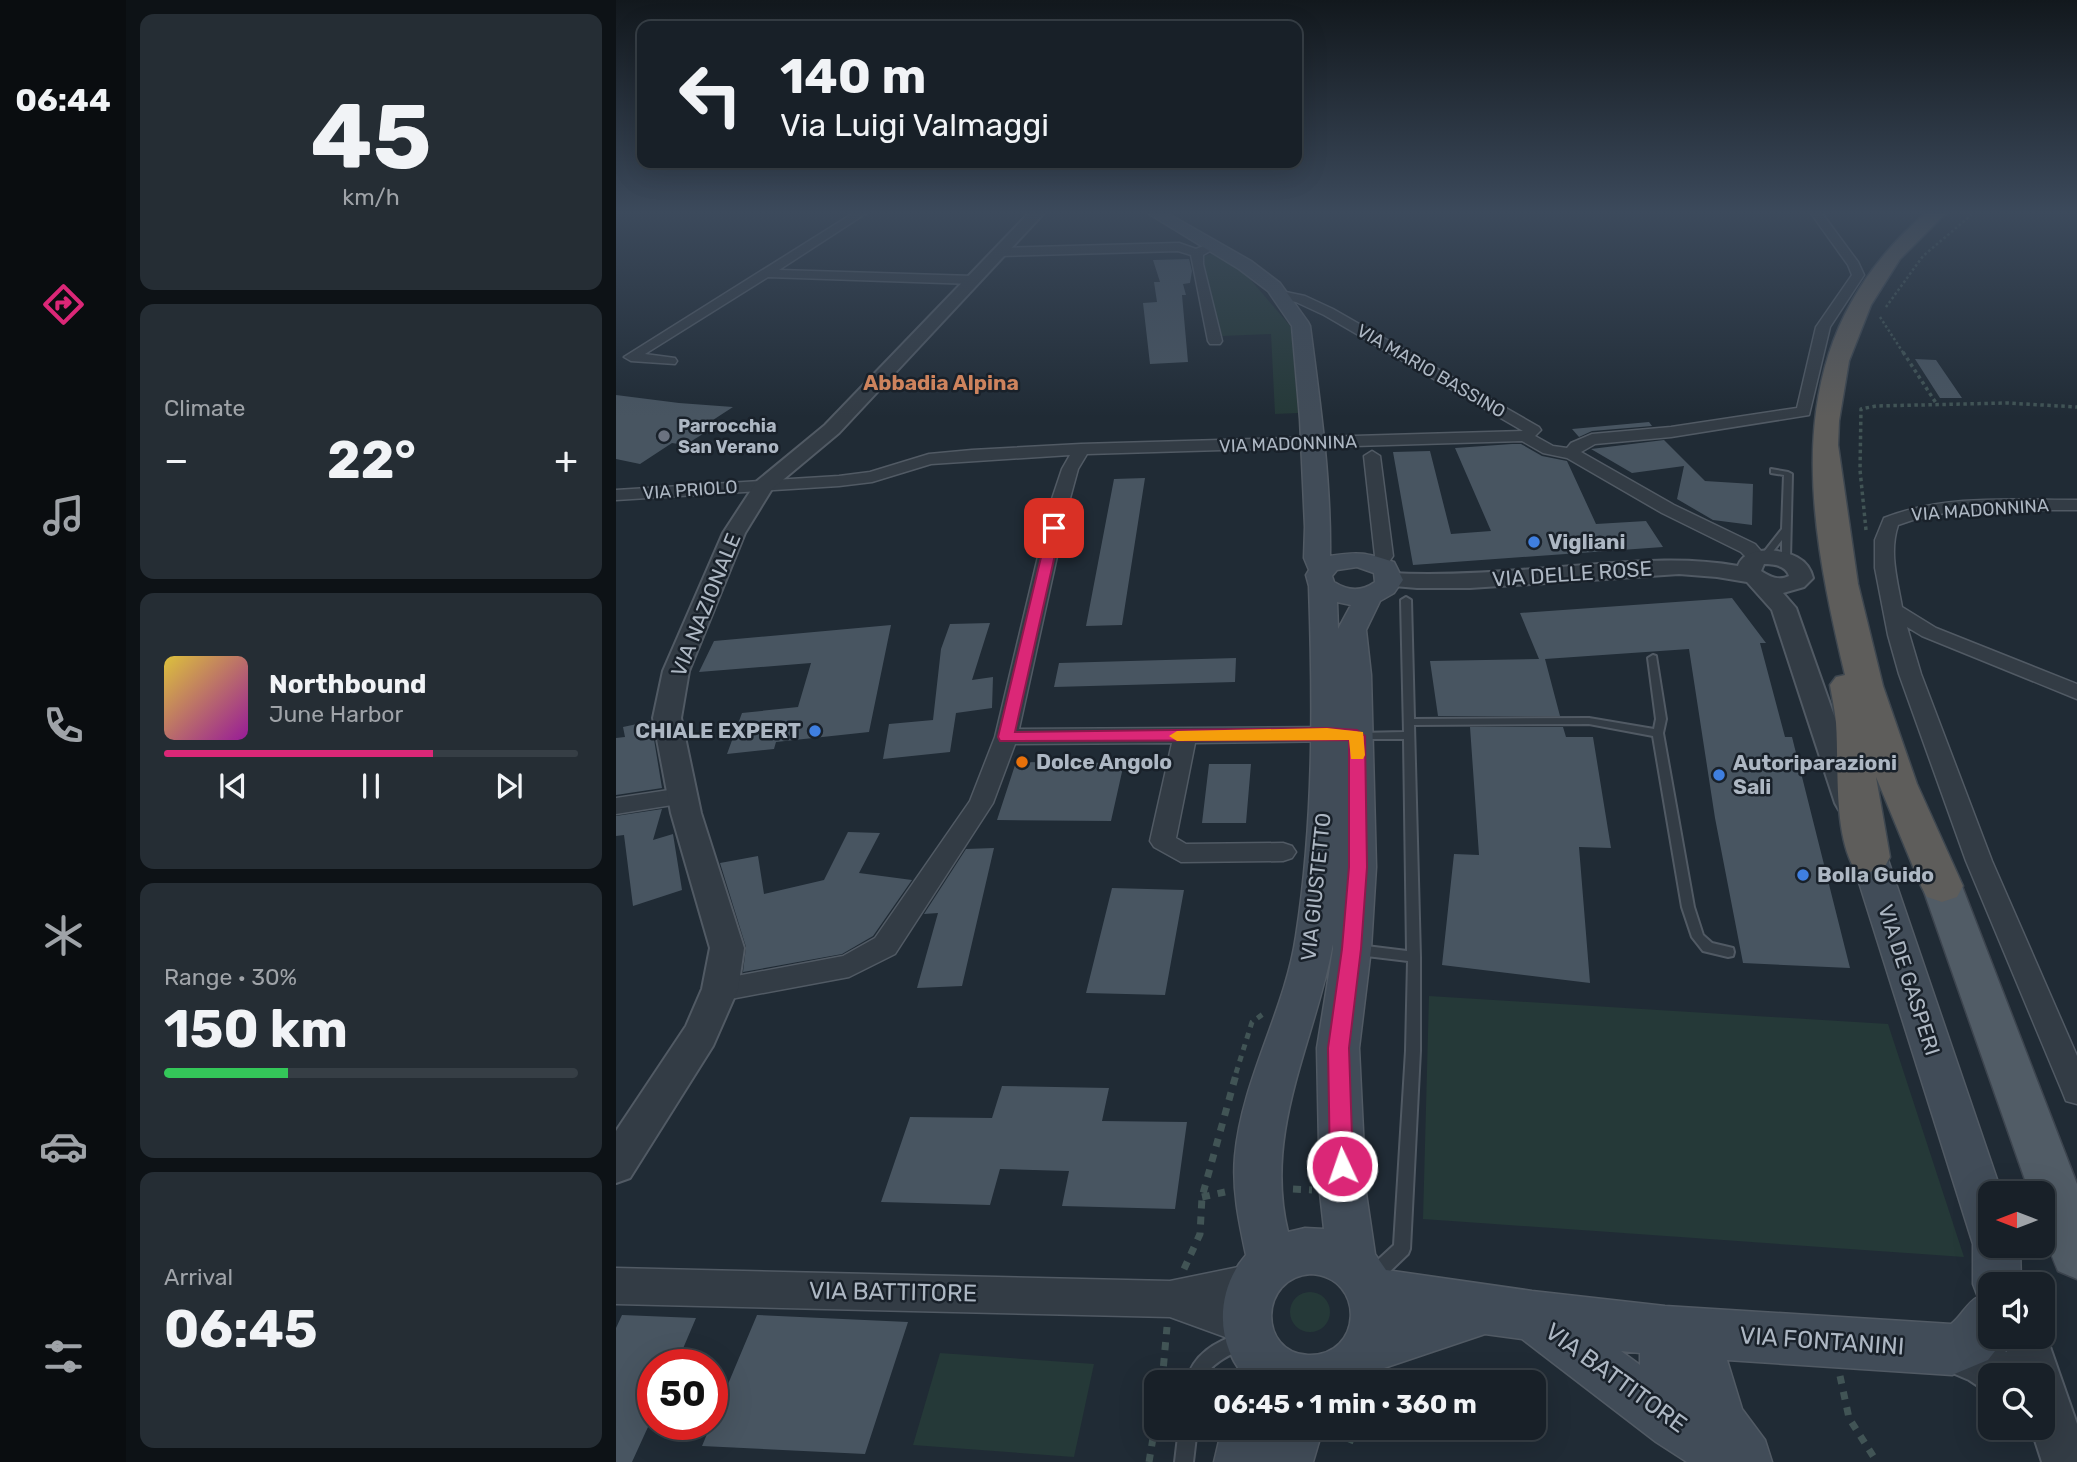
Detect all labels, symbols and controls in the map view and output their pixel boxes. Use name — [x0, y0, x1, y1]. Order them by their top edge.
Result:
text: 140 m — [780, 47, 926, 105]
icon: left — [665, 49, 756, 140]
text: 06:44 — [15, 81, 111, 119]
text: 45 — [311, 83, 431, 191]
text: Via Luigi Valmaggi — [780, 106, 1049, 144]
text: km/h — [342, 183, 400, 211]
icon: directions — [39, 280, 88, 329]
street label: VIA MARIO BASSINO — [1353, 319, 1509, 423]
district label: Abbadia Alpina — [863, 370, 1019, 395]
text: Climate — [164, 394, 245, 422]
place label: Parrocchia San Verano — [678, 415, 779, 458]
marker: Parrocchia San Verano — [656, 428, 672, 444]
text: 22° — [327, 429, 416, 491]
street label: VIA MADONNINA — [1219, 431, 1357, 457]
text: − — [164, 437, 189, 483]
text: + — [554, 437, 578, 483]
street label: VIA PRIOLO — [642, 476, 738, 504]
icon: music — [39, 491, 88, 540]
street label: VIA MADONNINA — [1910, 494, 2050, 526]
pin — [1024, 498, 1084, 558]
icon: arrive — [1035, 509, 1073, 547]
street label: VIA NAZIONALE — [665, 529, 746, 680]
place label: Vigliani — [1548, 529, 1626, 554]
marker: Vigliani — [1526, 534, 1542, 550]
street label: VIA DELLE ROSE — [1491, 555, 1653, 592]
text: Northbound — [269, 669, 427, 700]
text: June Harbor — [269, 700, 403, 728]
icon: phone — [39, 701, 88, 750]
place label: CHIALE EXPERT — [635, 718, 801, 743]
marker: CHIALE EXPERT — [807, 723, 823, 739]
place label: Dolce Angolo — [1036, 749, 1172, 774]
place label: Autoriparazioni Sali — [1733, 750, 1897, 799]
marker: Dolce Angolo — [1014, 754, 1030, 770]
icon: previous — [214, 767, 252, 805]
icon: pause — [352, 767, 390, 805]
icon: next — [490, 767, 528, 805]
marker: Autoriparazioni Sali — [1711, 767, 1727, 783]
street label: VIA GIUSTETTO — [1295, 812, 1336, 962]
place label: Bolla Guido — [1817, 862, 1934, 887]
marker: Bolla Guido — [1795, 867, 1811, 883]
street label: VIA DE GASPERI — [1873, 901, 1946, 1058]
icon: climate — [39, 911, 88, 960]
text: Range · 30% — [164, 963, 297, 991]
text: 150 km — [164, 998, 348, 1060]
icon: car — [39, 1122, 88, 1171]
position arrow — [1305, 1129, 1379, 1203]
north arrow — [1978, 1181, 2054, 1258]
map controls — [1978, 1181, 2055, 1440]
text: Arrival — [164, 1263, 233, 1291]
button: sound — [1978, 1272, 2055, 1349]
street label: VIA BATTITORE — [809, 1277, 977, 1307]
text: 06:45 — [164, 1298, 318, 1360]
street label: VIA BATTITORE — [1540, 1317, 1692, 1439]
street label: VIA FONTANINI — [1739, 1321, 1905, 1361]
icon: filters — [39, 1332, 88, 1381]
speed limit sign: 50 — [637, 1349, 728, 1440]
button: search — [1978, 1363, 2055, 1440]
text: 06:45 · 1 min · 360 m — [1213, 1389, 1477, 1420]

